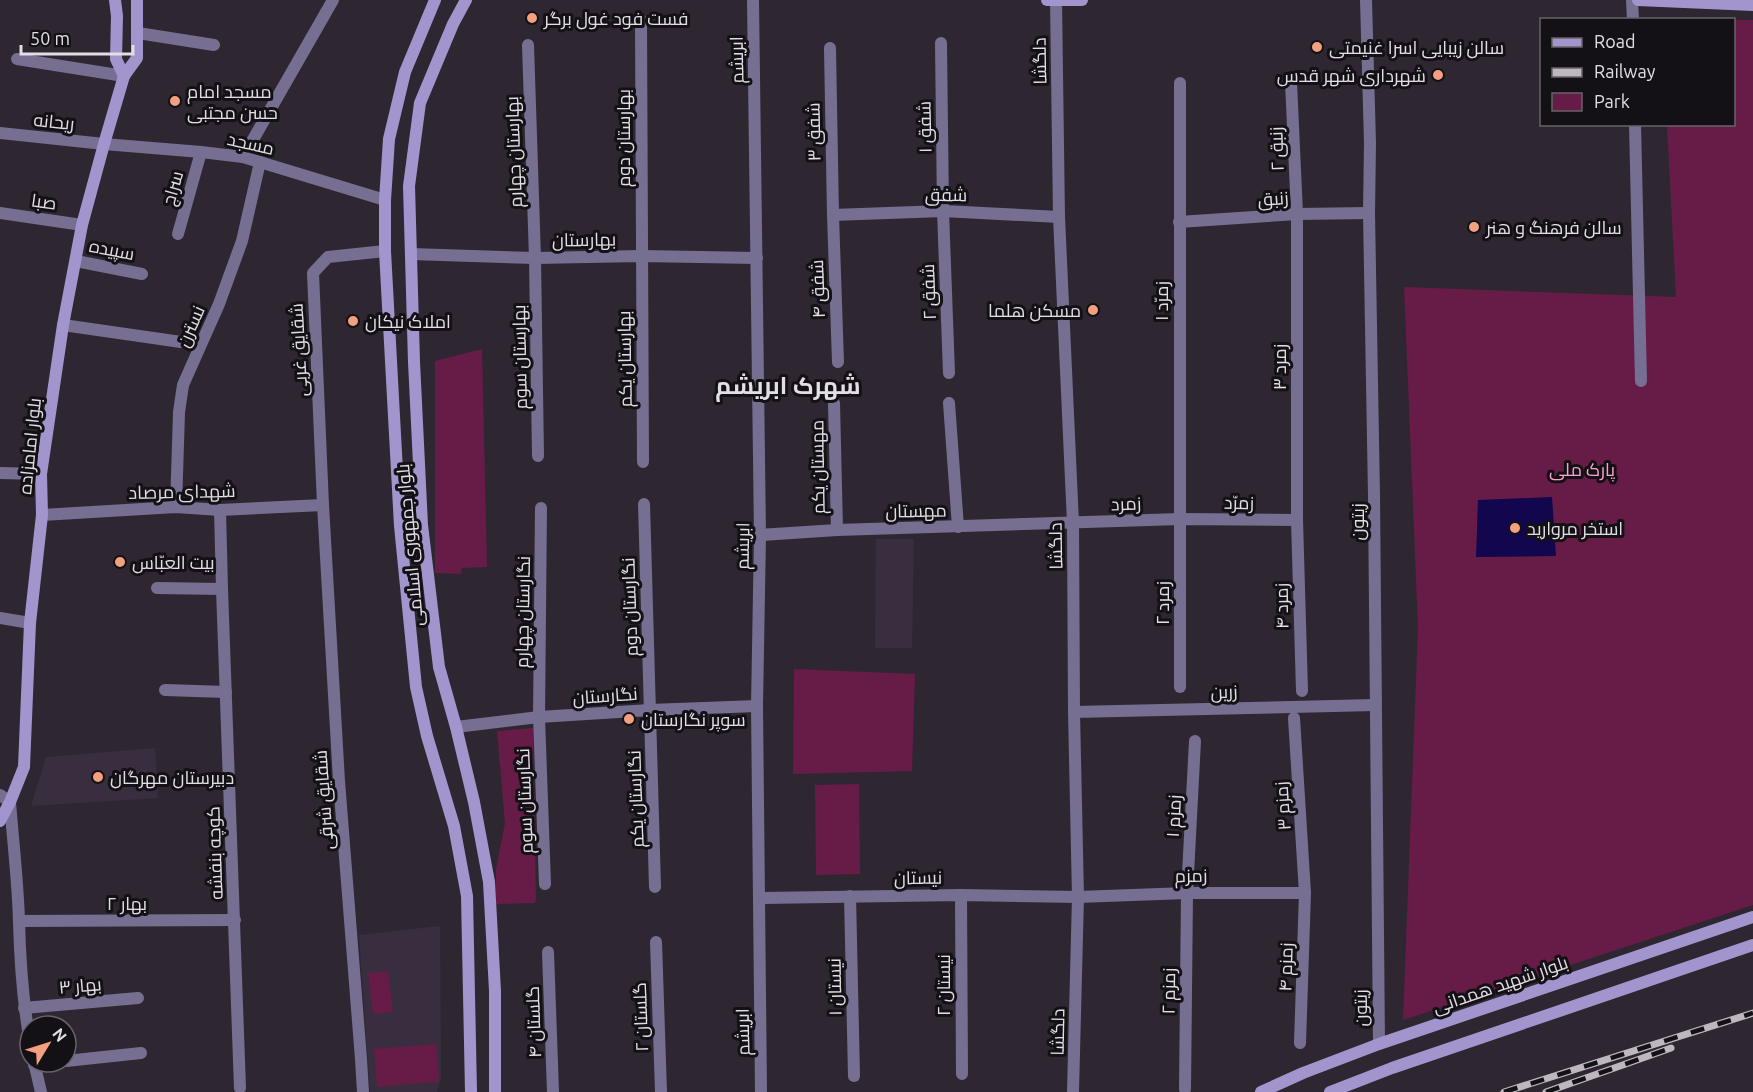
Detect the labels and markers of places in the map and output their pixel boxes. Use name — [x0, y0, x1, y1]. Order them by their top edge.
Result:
place label: فست فود غول برگر — [543, 8, 688, 30]
marker: فست فود غول برگر — [525, 11, 539, 25]
place label: سالن زیبایی اسرا غنیمتی — [1329, 37, 1504, 59]
marker: سالن زیبایی اسرا غنیمتی — [1310, 40, 1324, 54]
place label: شهرداری شهر قدس — [1277, 65, 1426, 87]
marker: شهرداری شهر قدس — [1431, 68, 1445, 82]
place label: مسجد امام حسن مجتبی — [187, 81, 278, 124]
marker: مسجد امام حسن مجتبی — [168, 94, 182, 108]
place label: سالن فرهنگ و هنر — [1485, 217, 1622, 239]
marker: سالن فرهنگ و هنر — [1467, 220, 1481, 234]
place label: مسکن هلما — [988, 300, 1081, 322]
marker: مسکن هلما — [1086, 303, 1100, 317]
place label: املاک نیکان — [365, 311, 451, 333]
marker: املاک نیکان — [346, 314, 360, 328]
place label: استخر مروارید — [1527, 518, 1623, 540]
marker: استخر مروارید — [1508, 521, 1522, 535]
place label: بیت العبّاس — [132, 552, 215, 574]
marker: بیت العبّاس — [113, 555, 127, 569]
place label: سوپر نگارستان — [641, 709, 746, 732]
marker: سوپر نگارستان — [622, 712, 636, 726]
place label: دبیرستان مهرگان — [110, 767, 234, 789]
marker: دبیرستان مهرگان — [91, 770, 105, 784]

